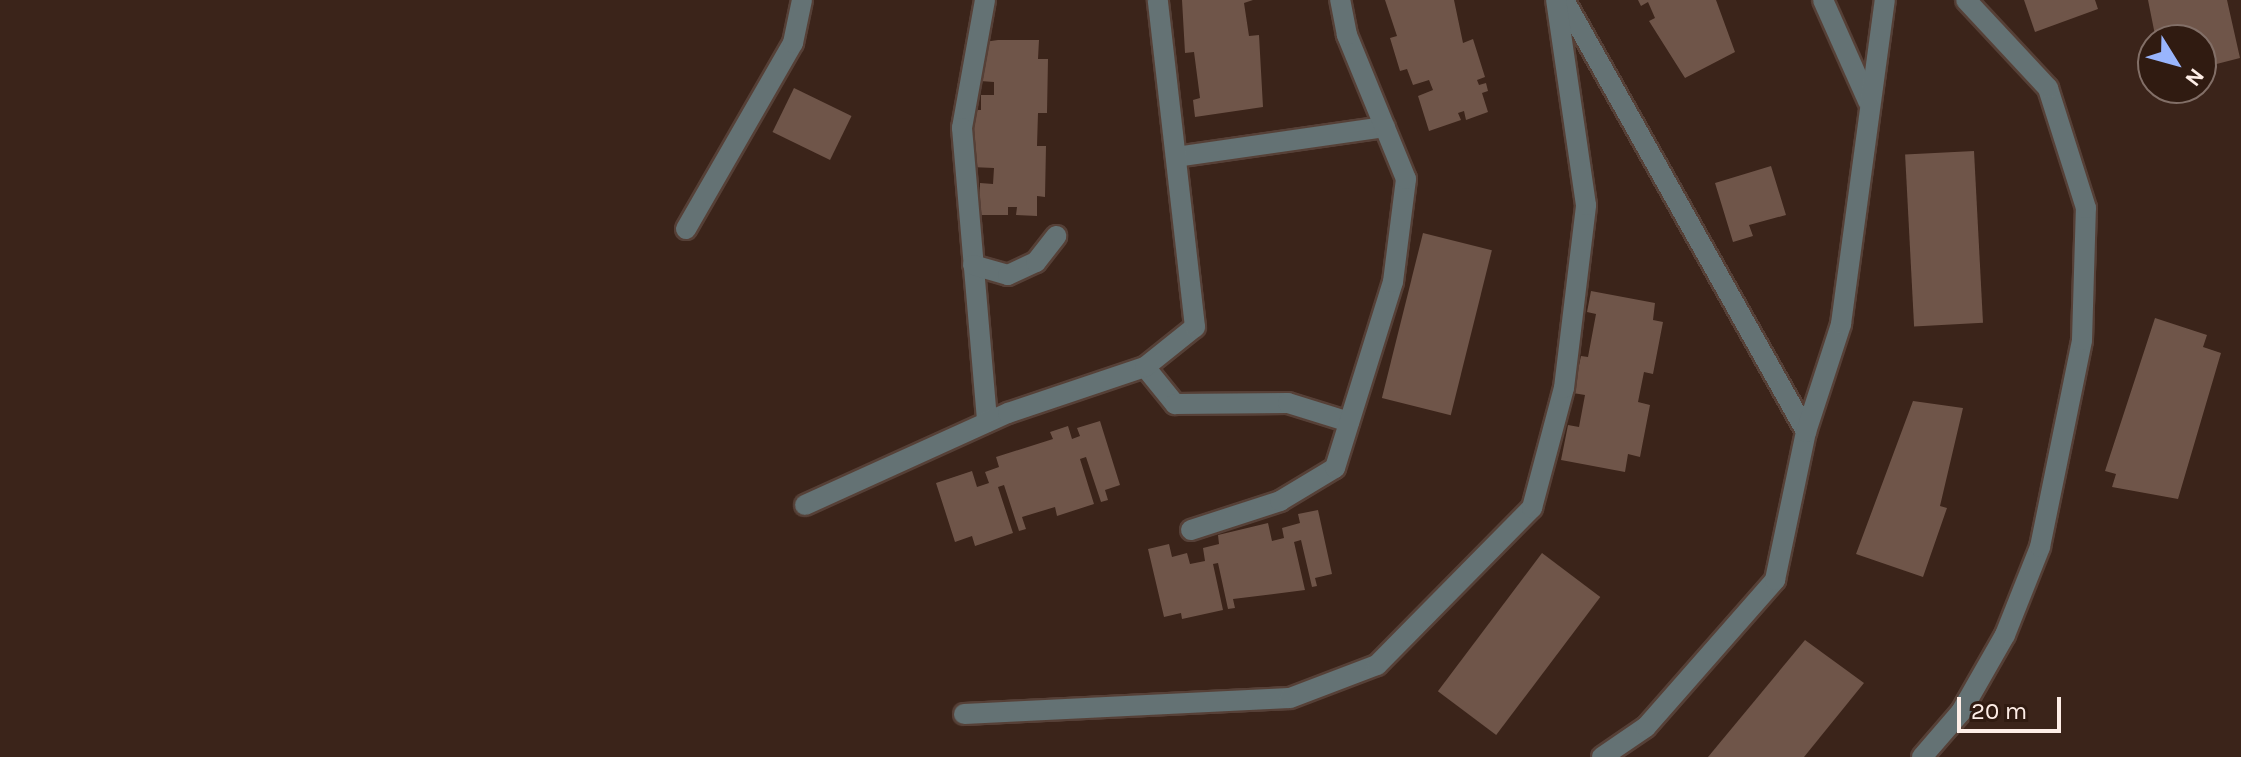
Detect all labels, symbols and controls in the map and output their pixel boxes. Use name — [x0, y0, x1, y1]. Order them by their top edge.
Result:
north arrow — [2137, 24, 2217, 104]
text: N — [2179, 63, 2210, 91]
scale bar — [1961, 681, 2065, 731]
text: 20 m — [1971, 697, 2027, 725]

